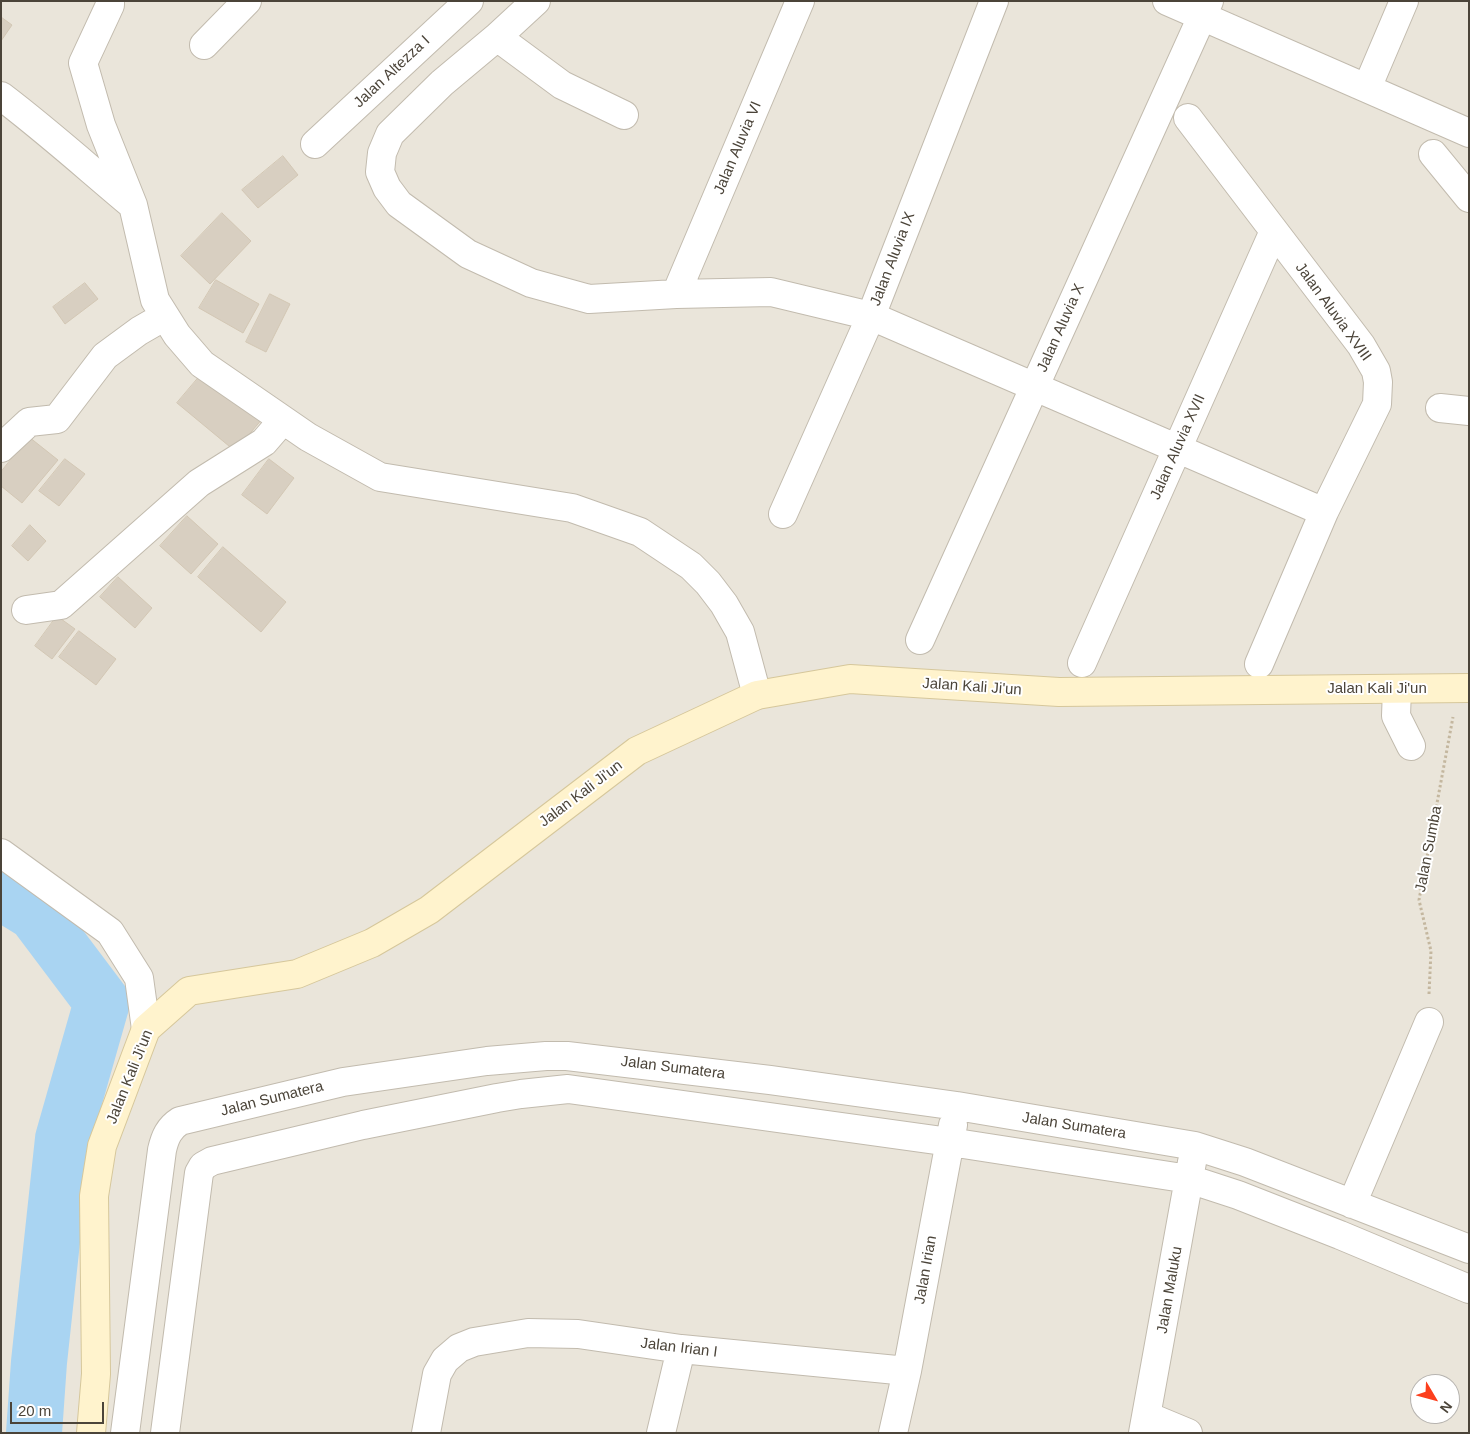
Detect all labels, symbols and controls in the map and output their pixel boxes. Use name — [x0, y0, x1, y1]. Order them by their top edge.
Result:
street label: Jalan Altezza I — [350, 32, 434, 112]
street label: Jalan Aluvia VI — [710, 99, 766, 197]
street label: Jalan Aluvia IX — [867, 209, 919, 309]
street label: Jalan Aluvia XVIII — [1291, 259, 1375, 365]
street label: Jalan Aluvia X — [1033, 281, 1089, 375]
street label: Jalan Aluvia XVII — [1147, 392, 1209, 502]
street label: Jalan Kali Ji'un — [922, 675, 1022, 699]
street label: Jalan Kali Ji'un — [1327, 680, 1427, 698]
street label: Jalan Kali Ji'un — [536, 757, 626, 831]
street label: Jalan Sumba — [1412, 804, 1446, 894]
street label: Jalan Kali Ji'un — [103, 1027, 157, 1127]
street label: Jalan Sumatera — [620, 1053, 726, 1083]
street label: Jalan Sumatera — [219, 1078, 325, 1120]
street label: Jalan Sumatera — [1021, 1109, 1127, 1143]
street label: Jalan Irian — [911, 1234, 941, 1306]
street label: Jalan Maluku — [1153, 1245, 1187, 1335]
street label: Jalan Irian I — [639, 1334, 719, 1362]
north arrow — [1410, 1374, 1460, 1424]
scale bar — [12, 1392, 106, 1424]
text: N — [1437, 1399, 1456, 1416]
text: 20 m — [18, 1402, 51, 1419]

